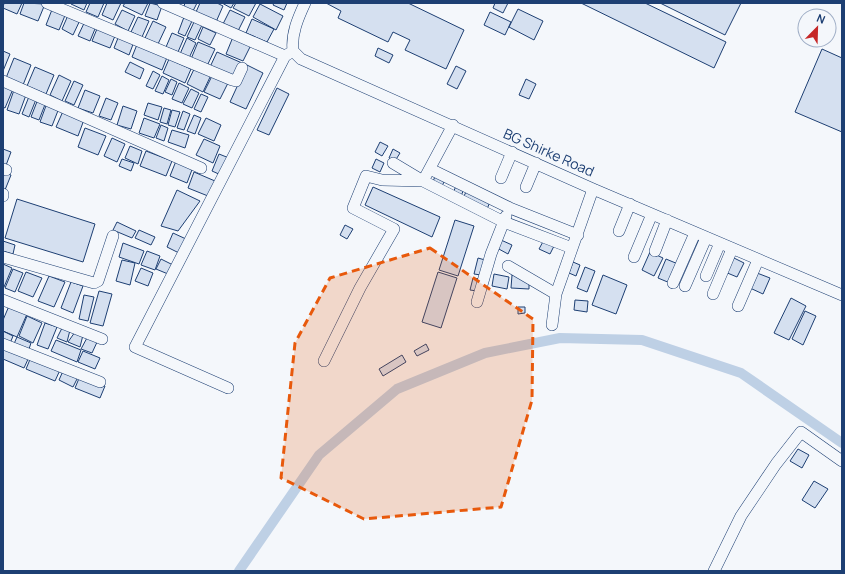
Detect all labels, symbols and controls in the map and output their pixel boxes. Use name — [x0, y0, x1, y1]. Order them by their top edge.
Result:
north arrow — [797, 8, 837, 48]
text: N — [815, 10, 828, 27]
street label: BG Shirke Road — [501, 123, 597, 181]

